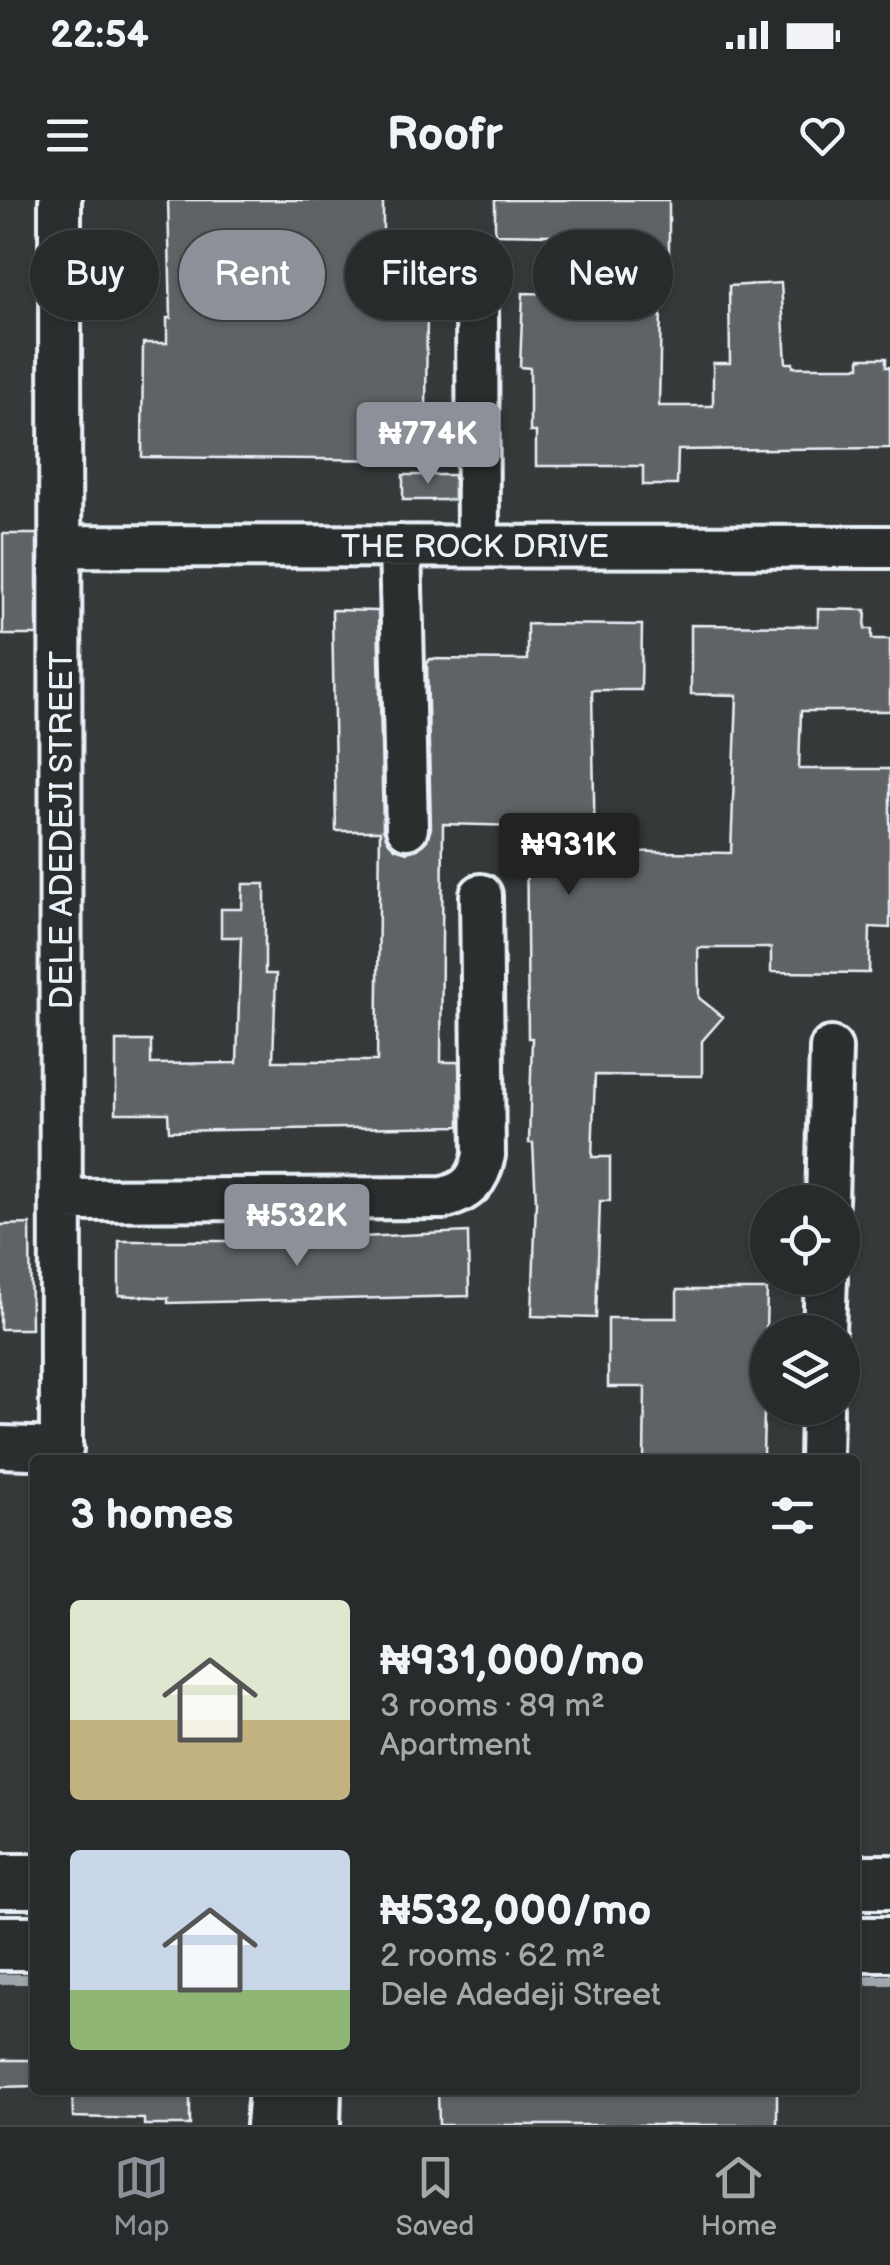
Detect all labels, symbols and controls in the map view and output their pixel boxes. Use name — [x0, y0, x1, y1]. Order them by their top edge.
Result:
text: 22:54 — [50, 13, 149, 58]
icon: menu — [40, 108, 95, 163]
text: Roofr — [387, 108, 503, 163]
icon: heart — [795, 108, 850, 163]
chip: Buy — [30, 230, 159, 320]
chip: Rent — [179, 230, 325, 320]
chip: Filters — [345, 230, 513, 320]
chip: New — [533, 230, 673, 320]
pin: ₦774K — [358, 402, 498, 487]
text: ₦774K — [378, 415, 478, 454]
street label: THE ROCK DRIVE — [341, 528, 609, 567]
street label: DELE ADEDEJI STREET — [43, 651, 82, 1009]
pin: ₦931K — [499, 813, 639, 898]
text: ₦931K — [521, 826, 617, 865]
pin: ₦532K — [227, 1184, 367, 1269]
map controls — [750, 1185, 860, 1425]
button: locate — [750, 1185, 860, 1295]
text: ₦532K — [246, 1197, 348, 1236]
button: layers — [750, 1315, 860, 1425]
icon: filters — [765, 1488, 820, 1543]
text: 3 homes — [70, 1490, 233, 1541]
text: ₦931,000/mo — [380, 1636, 644, 1687]
icon: home — [150, 1640, 270, 1760]
text: 3 rooms · 89 m² — [380, 1687, 605, 1726]
text: Apartment — [380, 1726, 531, 1765]
text: ₦532,000/mo — [380, 1886, 652, 1937]
icon: home — [150, 1890, 270, 2010]
text: 2 rooms · 62 m² — [380, 1937, 605, 1976]
text: Dele Adedeji Street — [380, 1976, 661, 2015]
tab: Map — [113, 2150, 169, 2243]
tab: Saved — [396, 2150, 474, 2243]
tab: Home — [701, 2150, 777, 2243]

